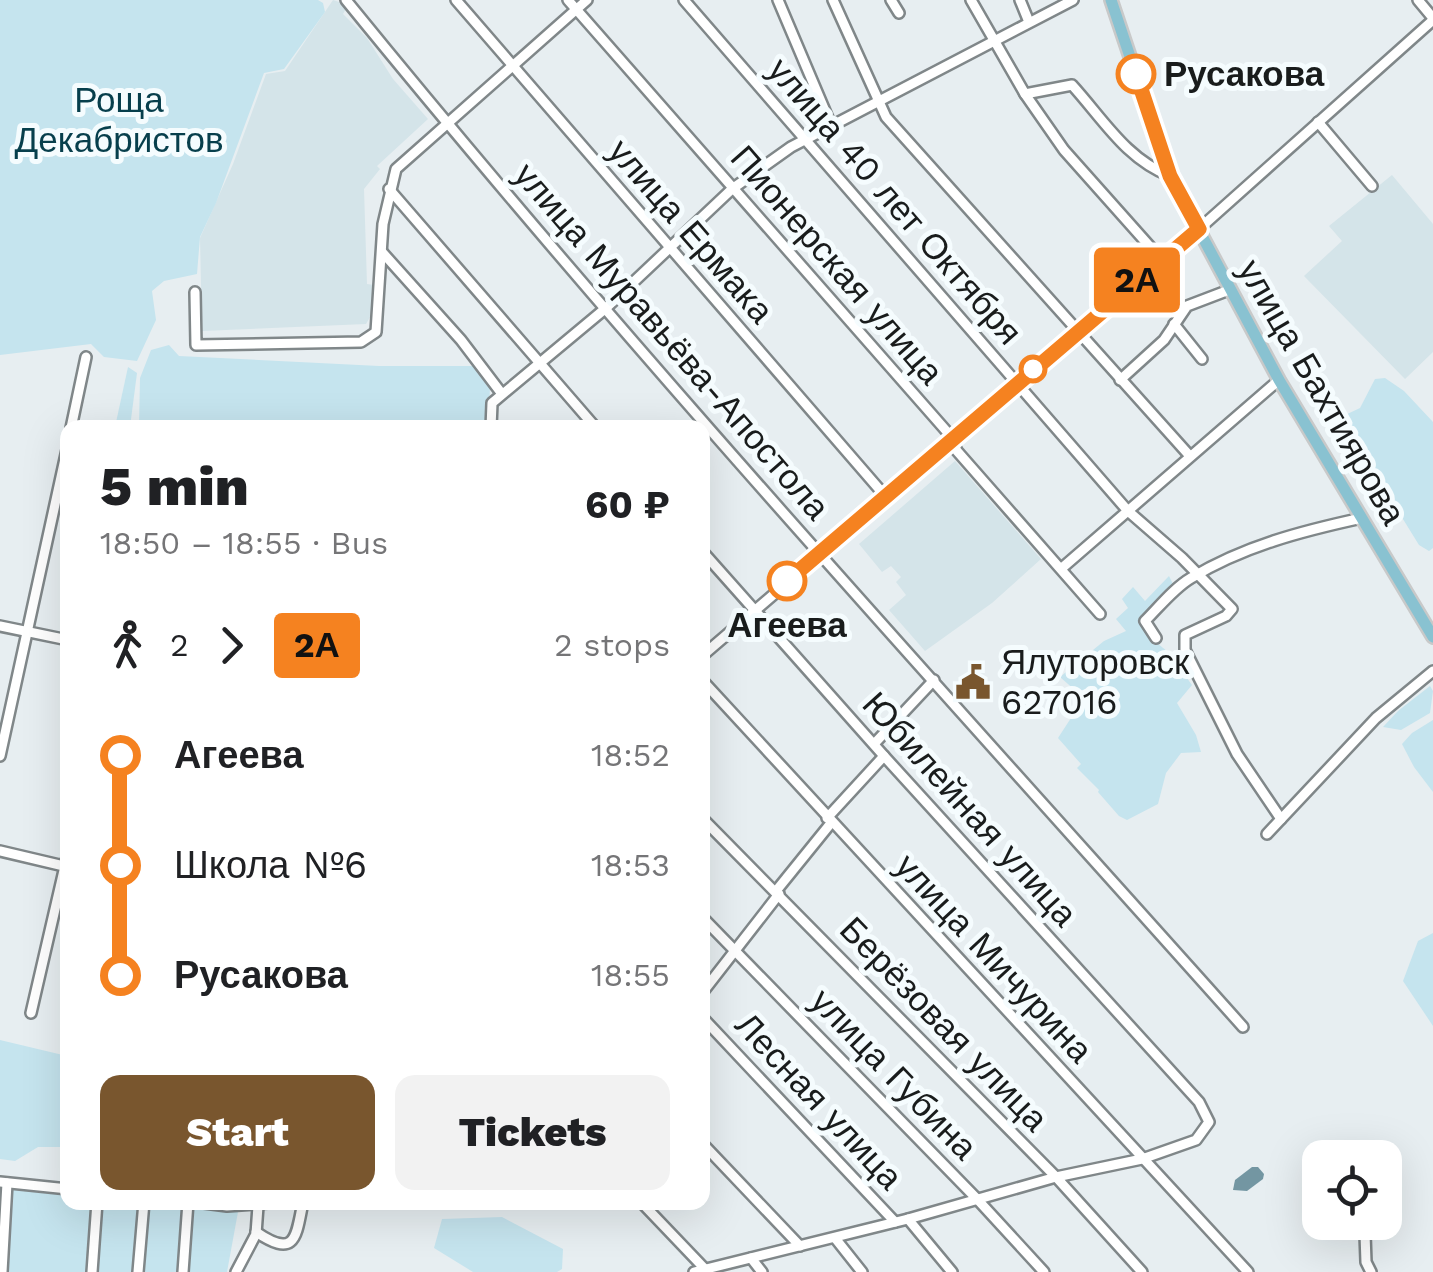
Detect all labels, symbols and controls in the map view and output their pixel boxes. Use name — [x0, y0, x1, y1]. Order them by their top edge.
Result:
street label: улица 40 лет Октября — [759, 49, 1031, 353]
place label: Русакова — [1164, 53, 1325, 95]
marker: Русакова — [1117, 55, 1155, 93]
park label: Роща Декабристов — [15, 79, 223, 161]
street label: улица Ермака — [600, 130, 783, 332]
street label: Пионерская улица — [722, 137, 952, 393]
street label: улица Муравьёва-Апостола — [506, 154, 839, 528]
line badge: 2А — [1092, 248, 1182, 312]
street label: улица Бахтиярова — [1229, 252, 1415, 532]
text: 2А — [1114, 259, 1160, 301]
unlabelled marker — [1020, 356, 1046, 382]
text: 5 min — [100, 454, 249, 518]
text: 60 ₽ — [585, 483, 670, 527]
text: 18:50 – 18:55 · Bus — [100, 524, 388, 562]
marker: Агеева — [768, 562, 806, 600]
place label: Агеева — [727, 604, 847, 646]
icon: walk — [100, 618, 155, 673]
icon: forward — [204, 618, 259, 673]
text: 2А — [294, 624, 340, 666]
text: 2 — [170, 626, 189, 664]
text: 2 stops — [554, 626, 670, 664]
place label: Ялуторовск 627016 — [1001, 641, 1190, 723]
public building icon: Ялуторовск 627016 — [954, 663, 992, 701]
street label: Юбилейная улица — [854, 683, 1086, 935]
text: Агеева — [174, 733, 304, 777]
text: 18:52 — [591, 736, 670, 774]
text: Школа №6 — [174, 843, 367, 887]
street label: улица Мичурина — [887, 845, 1102, 1071]
text: 18:53 — [591, 846, 670, 884]
street label: Берёзовая улица — [831, 908, 1057, 1140]
text: Русакова — [174, 953, 348, 997]
text: 18:55 — [591, 956, 670, 994]
street label: улица Губина — [802, 980, 986, 1168]
street label: Лесная улица — [727, 1004, 912, 1198]
button: Start — [100, 1075, 375, 1190]
button: Tickets — [395, 1075, 670, 1190]
map controls — [1302, 1140, 1402, 1240]
button: locate — [1302, 1140, 1402, 1240]

